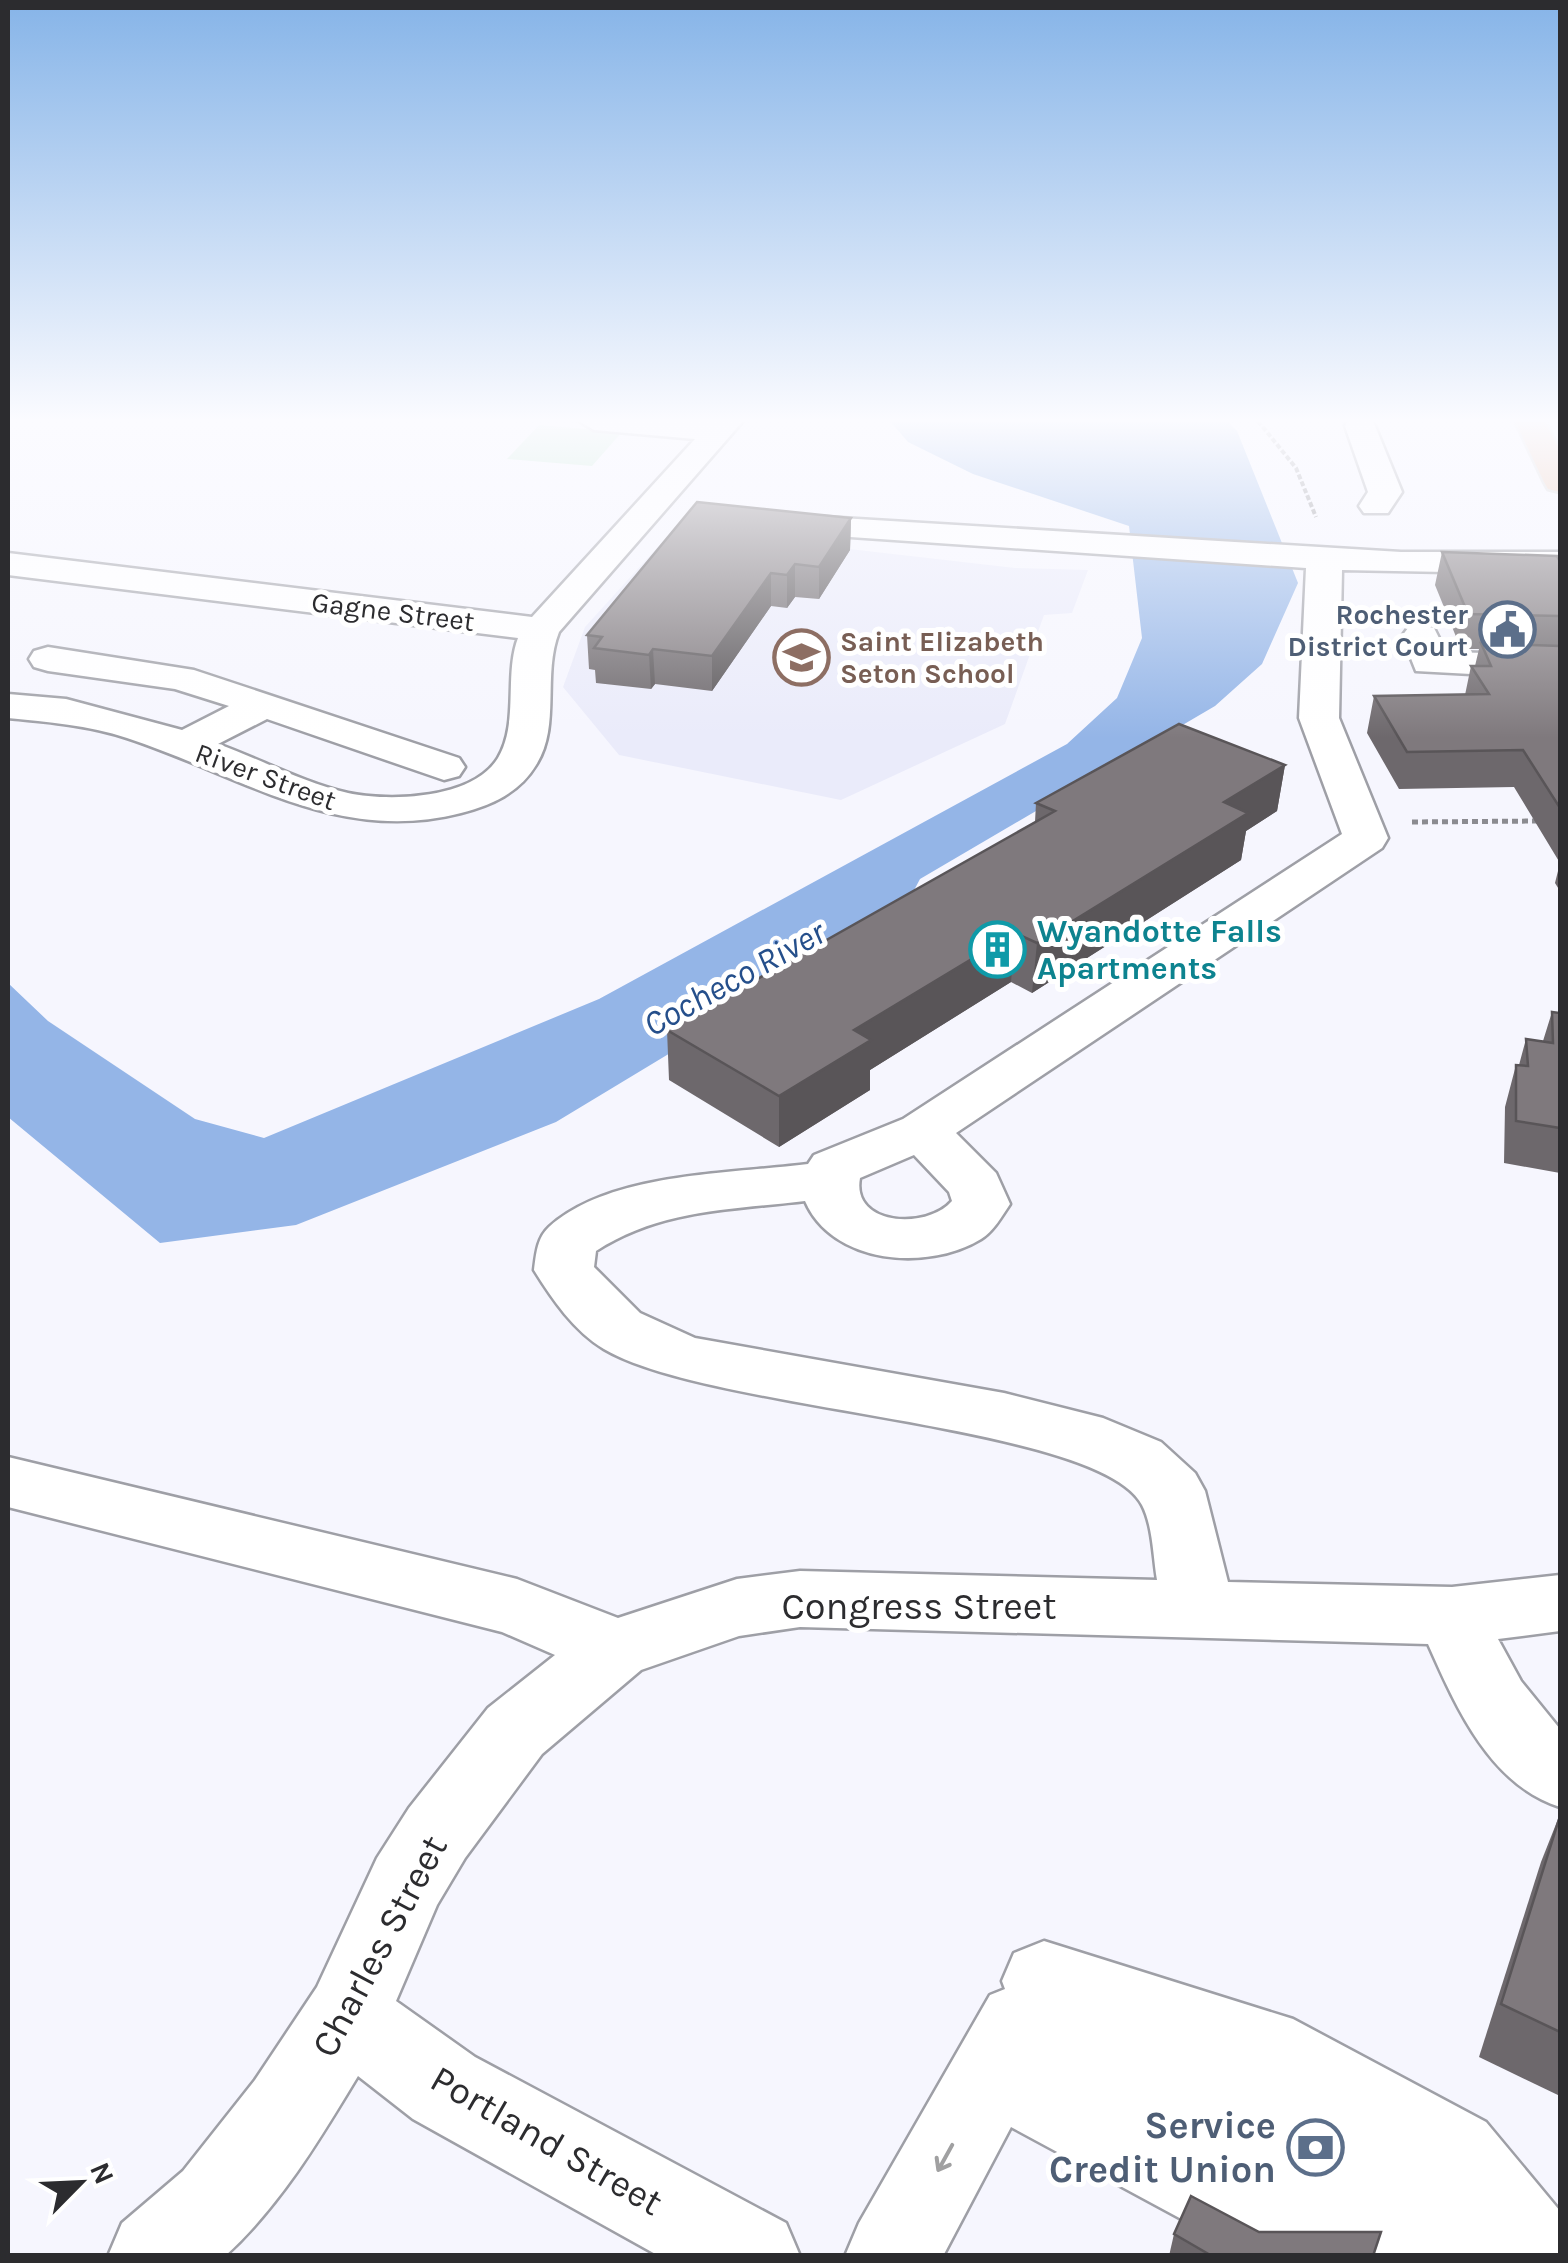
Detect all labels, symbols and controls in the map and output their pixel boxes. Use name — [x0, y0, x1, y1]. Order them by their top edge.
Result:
street label: Gagne Street — [310, 585, 476, 638]
place label: Rochester District Court — [1287, 598, 1468, 663]
public building icon: Rochester District Court — [1477, 600, 1537, 660]
place label: Saint Elizabeth Seton School — [840, 625, 1044, 690]
school or university icon: Saint Elizabeth Seton School — [771, 627, 831, 687]
street label: River Street — [191, 736, 341, 817]
water label: Cocheco River — [636, 911, 833, 1045]
place label: Wyandotte Falls Apartments — [1037, 913, 1282, 987]
building icon: Wyandotte Falls Apartments — [968, 919, 1028, 979]
street label: Congress Street — [782, 1584, 1056, 1629]
street label: Charles Street — [302, 1828, 457, 2065]
street label: Portland Street — [423, 2056, 671, 2225]
place label: Service Credit Union — [1049, 2103, 1276, 2192]
bank icon: Service Credit Union — [1285, 2117, 1345, 2177]
north arrow — [30, 2133, 130, 2233]
one-way arrow — [935, 2143, 955, 2172]
text: N — [83, 2157, 122, 2189]

